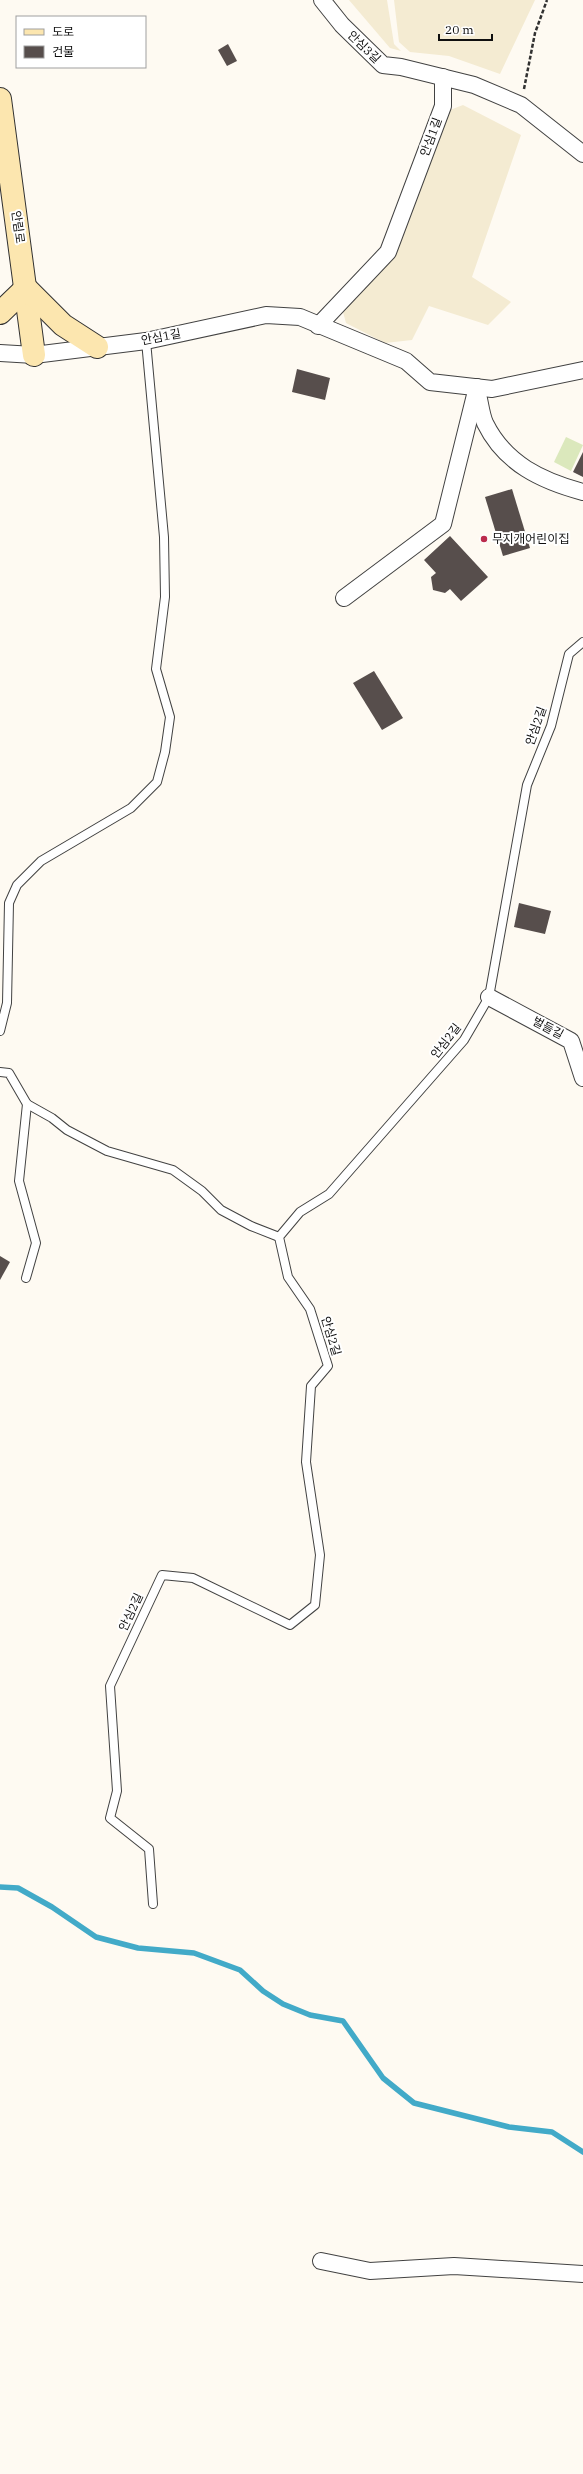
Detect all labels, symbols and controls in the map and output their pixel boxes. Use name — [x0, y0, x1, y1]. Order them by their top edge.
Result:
legend — [16, 16, 146, 68]
scale bar — [439, 16, 492, 42]
text: 20 m — [445, 22, 474, 37]
text: 도로 — [52, 24, 74, 39]
street label: 안심3길 — [345, 27, 384, 66]
text: 건물 — [52, 44, 74, 59]
street label: 안심1길 — [417, 115, 444, 158]
street label: 안림로 — [9, 209, 28, 244]
street label: 안심1길 — [140, 325, 182, 348]
place label: 무지개어린이집 — [492, 531, 569, 546]
marker: 무지개어린이집 — [479, 534, 489, 544]
street label: 안심2길 — [522, 704, 549, 747]
street label: 벌들길 — [530, 1013, 566, 1042]
street label: 안심2길 — [427, 1020, 464, 1061]
street label: 안심2길 — [318, 1314, 345, 1357]
street label: 안심2길 — [115, 1590, 146, 1633]

